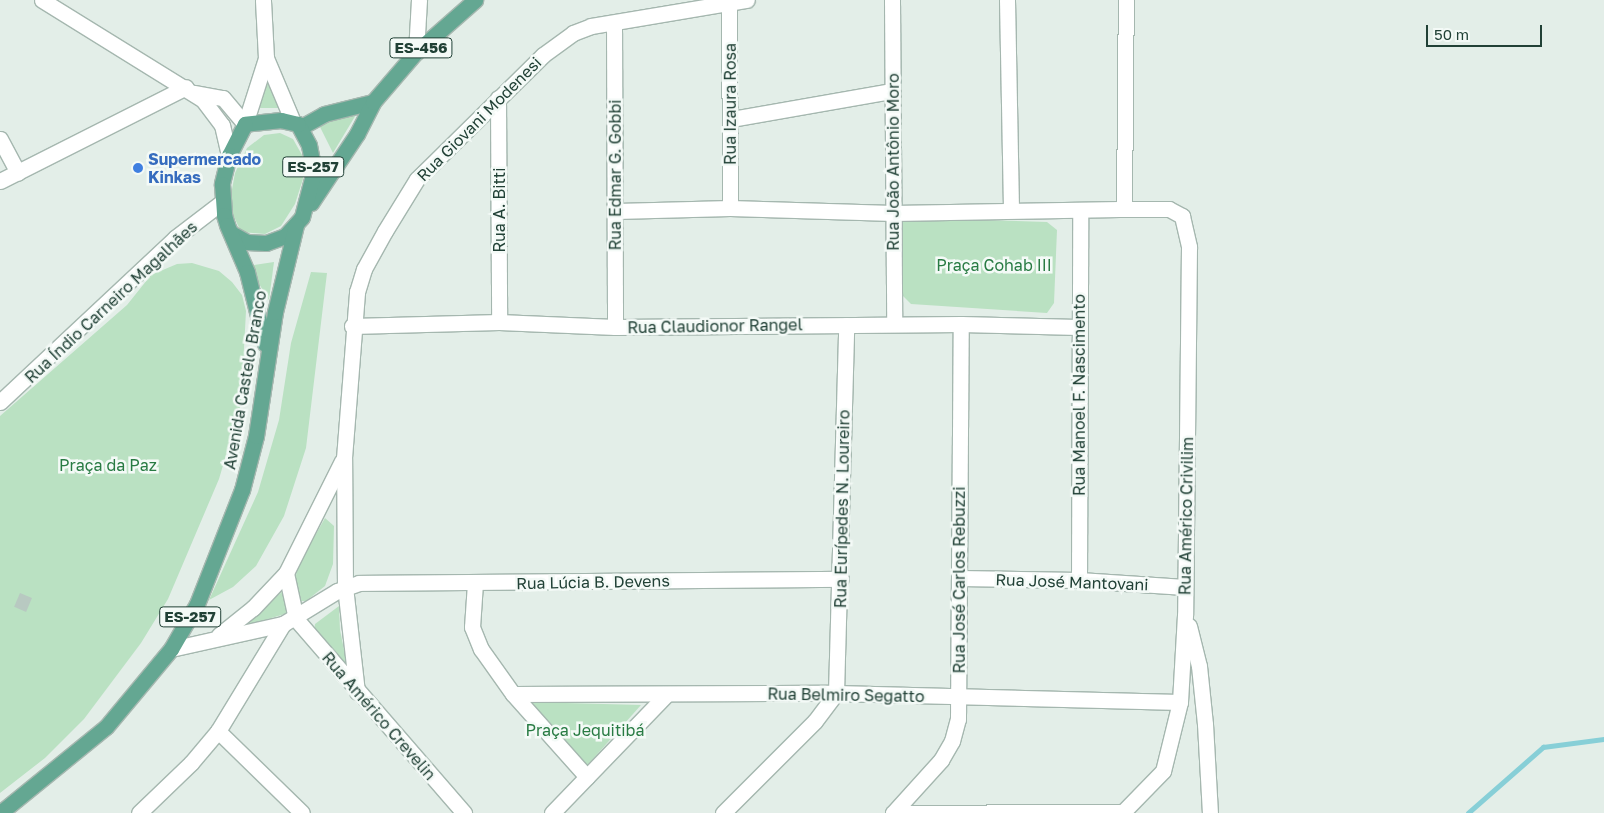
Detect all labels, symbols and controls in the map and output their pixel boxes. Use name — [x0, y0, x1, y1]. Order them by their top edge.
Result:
scale bar — [1429, 15, 1545, 47]
text: 50 m — [1434, 25, 1469, 43]
road number: ES-456 — [388, 36, 454, 60]
street label: Rua Izaura Rosa — [720, 43, 740, 165]
street label: Rua Giovani Modenesi — [413, 53, 545, 185]
street label: Rua João Antônio Moro — [883, 73, 903, 251]
street label: Rua Edmar G. Gobbi — [605, 100, 625, 250]
place label: Supermercado Kinkas — [148, 149, 261, 187]
road number: ES-257 — [282, 154, 344, 180]
marker: Supermercado Kinkas — [132, 162, 144, 174]
street label: Rua A. Bitti — [489, 168, 509, 252]
street label: Rua Índio Carneiro Magalhães — [21, 217, 201, 387]
park label: Praça Cohab III — [936, 255, 1052, 275]
street label: Avenida Castelo Branco — [220, 289, 270, 471]
street label: Rua Manoel F. Nascimento — [1069, 294, 1089, 496]
street label: Rua Claudionor Rangel — [627, 315, 803, 337]
street label: Rua Eurípedes N. Loureiro — [831, 410, 853, 608]
street label: Rua Américo Crivilim — [1175, 437, 1197, 595]
park label: Praça da Paz — [59, 455, 157, 475]
street label: Rua José Carlos Rebuzzi — [949, 486, 969, 674]
street label: Rua José Mantovani — [995, 570, 1149, 594]
street label: Rua Lúcia B. Devens — [516, 571, 670, 593]
road number: ES-257 — [159, 604, 221, 630]
street label: Rua Américo Crevelin — [318, 648, 440, 784]
street label: Rua Belmiro Segatto — [767, 684, 925, 706]
park label: Praça Jequitibá — [526, 720, 644, 740]

